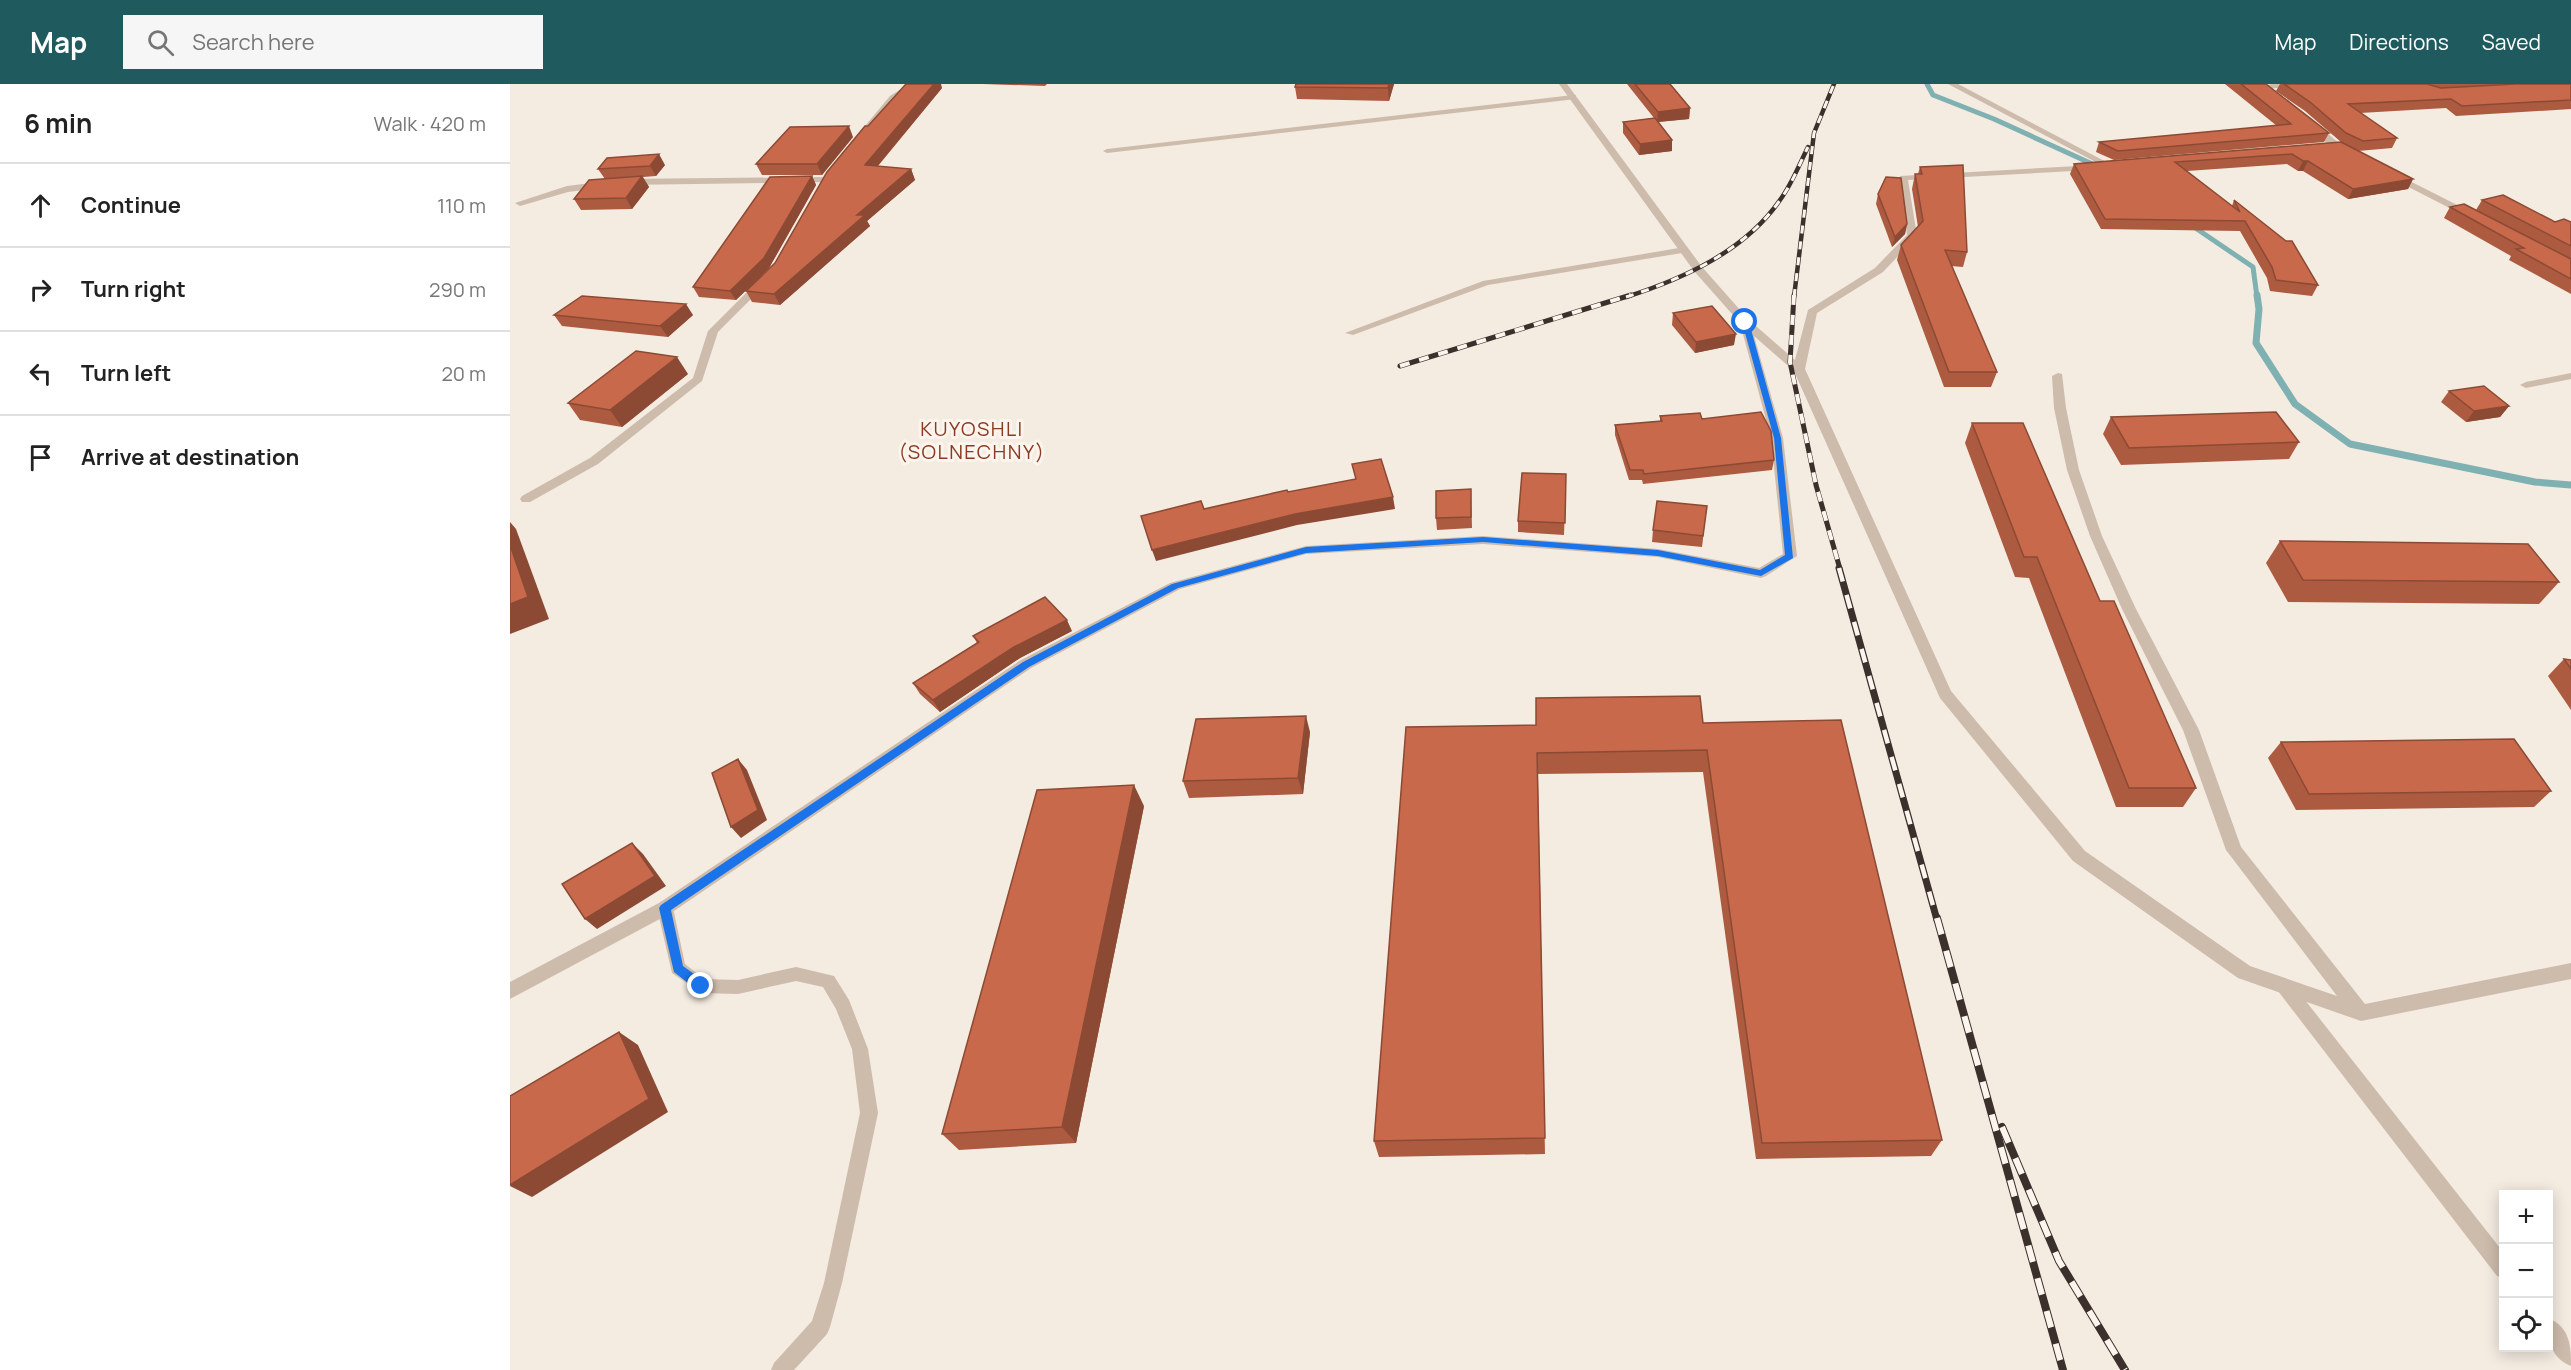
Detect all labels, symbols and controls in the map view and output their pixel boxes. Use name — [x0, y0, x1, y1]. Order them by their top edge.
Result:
search box — [123, 15, 543, 69]
text: Map — [30, 23, 87, 61]
icon: search — [144, 26, 177, 59]
text: Search here — [192, 27, 315, 57]
text: Map — [2275, 28, 2316, 56]
text: Directions — [2349, 28, 2449, 56]
text: Saved — [2482, 28, 2541, 56]
text: 6 min — [24, 105, 92, 141]
text: Walk · 420 m — [374, 110, 486, 137]
icon: ahead — [24, 189, 57, 222]
text: Continue — [81, 190, 181, 220]
text: 110 m — [437, 192, 486, 219]
icon: right — [24, 273, 57, 306]
text: Turn right — [81, 274, 186, 304]
text: 290 m — [429, 276, 486, 303]
route start — [1731, 308, 1757, 334]
icon: left — [24, 357, 57, 390]
text: Turn left — [81, 358, 171, 388]
text: 20 m — [441, 360, 486, 387]
district label: KUYOSHLI (SOLNECHNY) — [898, 415, 1046, 465]
icon: arrive — [24, 441, 57, 474]
text: Arrive at destination — [81, 442, 299, 472]
route end — [687, 972, 713, 998]
map controls — [2499, 1190, 2553, 1352]
button: + — [2499, 1190, 2553, 1244]
button: − — [2499, 1244, 2553, 1298]
button: locate — [2499, 1298, 2553, 1352]

